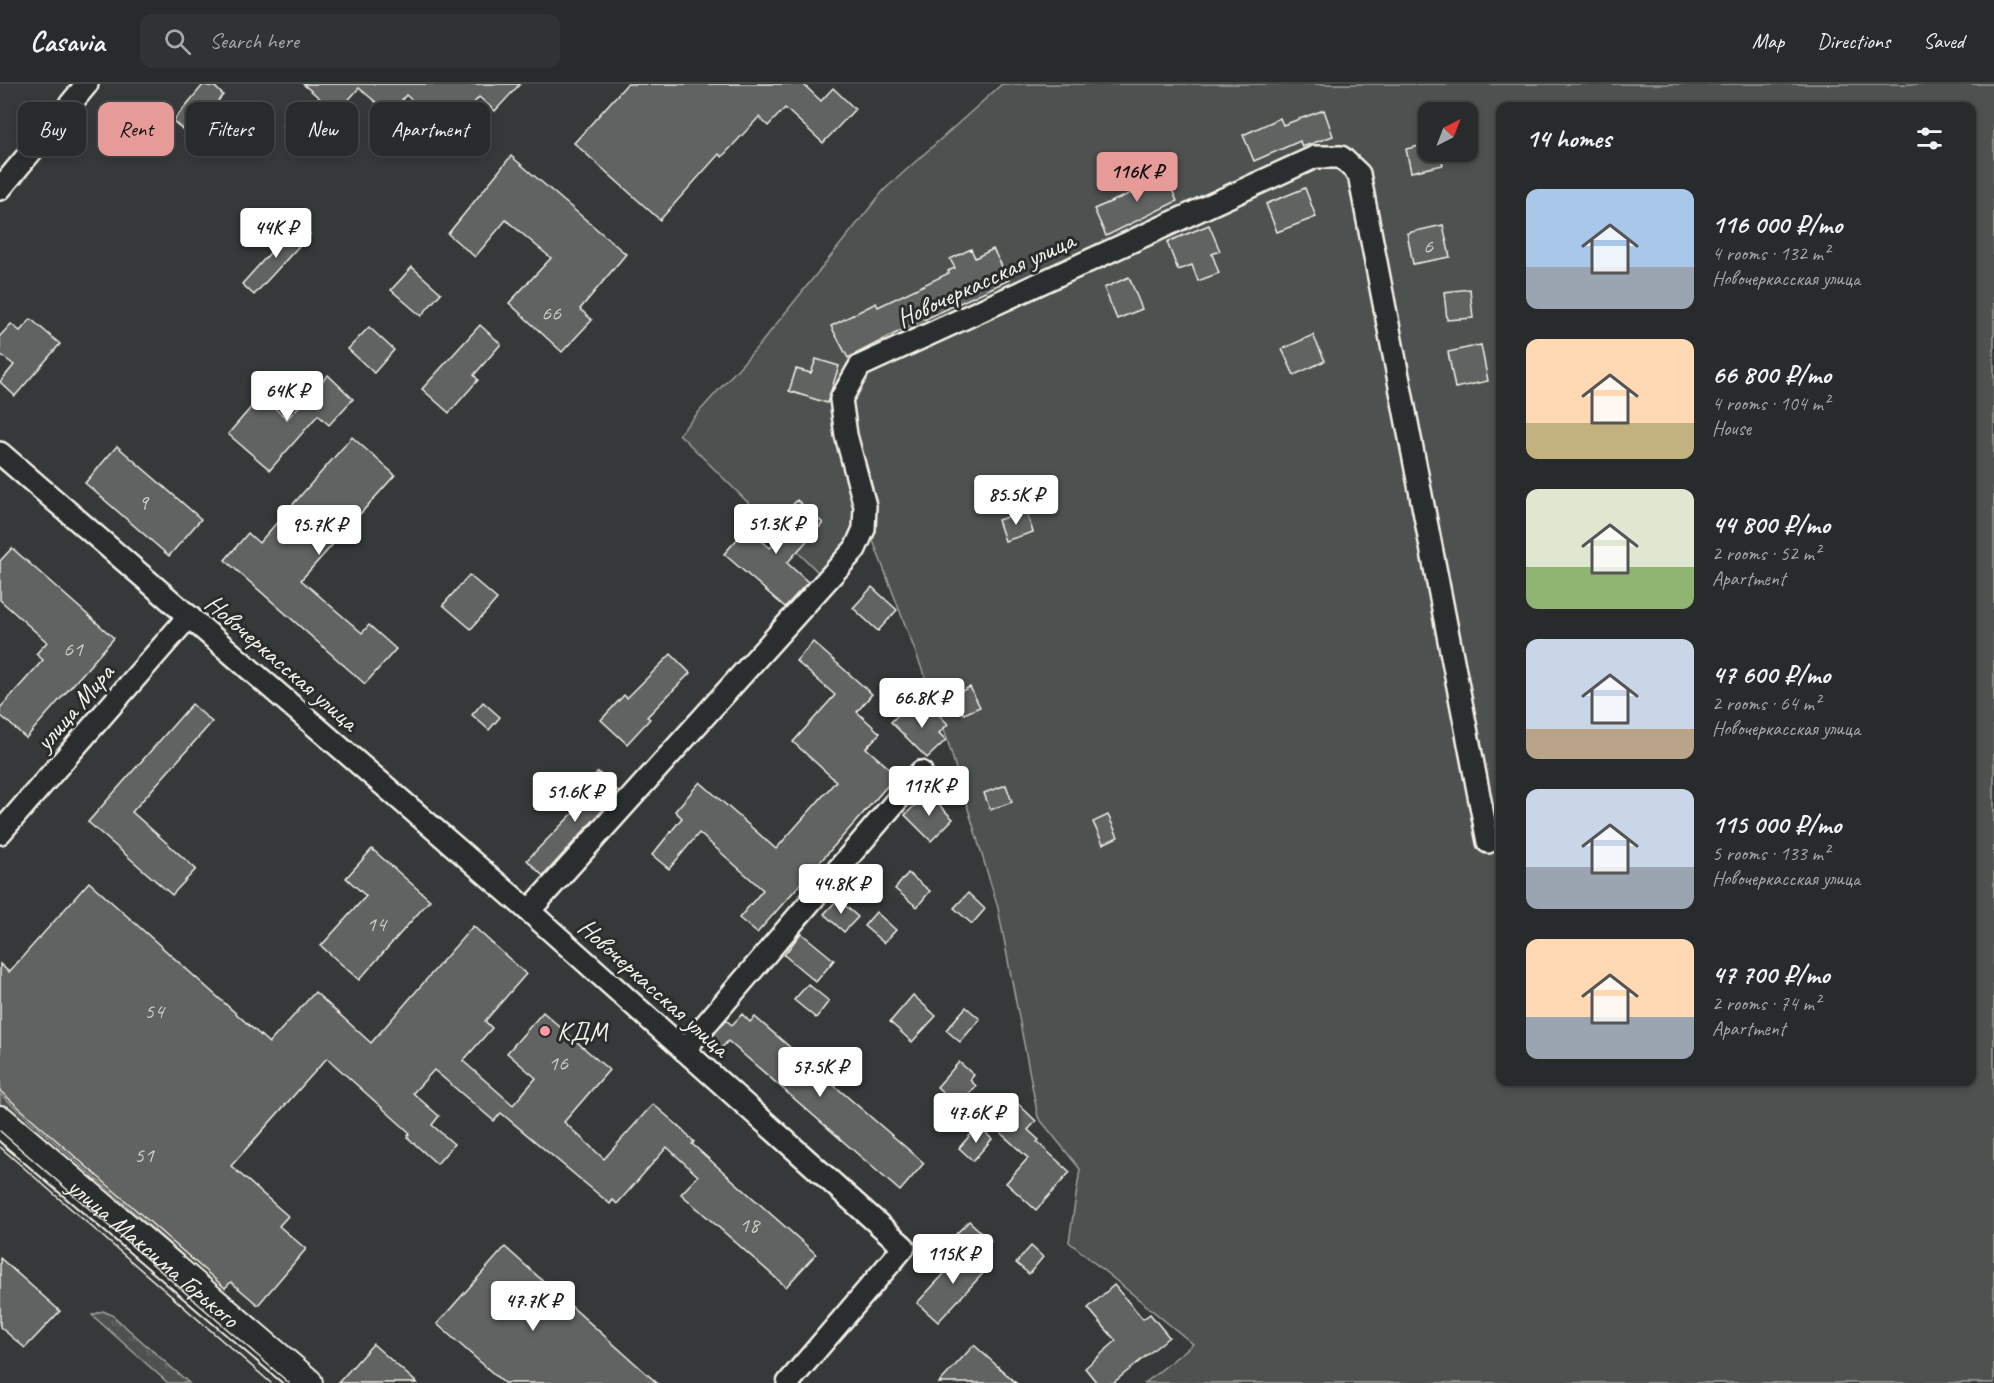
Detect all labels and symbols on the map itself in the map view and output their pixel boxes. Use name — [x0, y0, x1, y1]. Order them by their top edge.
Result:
north arrow — [1418, 102, 1478, 162]
pin: 116K ₽ — [1088, 152, 1186, 203]
pin: 44K ₽ — [234, 208, 318, 259]
street label: Новочеркасская улица — [891, 223, 1082, 335]
house number: 6 — [1423, 232, 1434, 260]
house number: 66 — [541, 299, 562, 327]
pin: 64K ₽ — [245, 371, 329, 422]
pin: 85.5K ₽ — [961, 475, 1071, 526]
house number: 9 — [138, 488, 150, 516]
pin: 51.3K ₽ — [721, 504, 831, 555]
pin: 95.7K ₽ — [264, 505, 374, 556]
street label: Новочеркасская улица — [198, 587, 367, 740]
house number: 61 — [63, 635, 84, 663]
street label: улица Мира — [26, 656, 122, 759]
pin: 66.8K ₽ — [867, 678, 977, 729]
pin: 117K ₽ — [880, 766, 978, 817]
pin: 51.6K ₽ — [520, 772, 630, 823]
pin: 44.8K ₽ — [786, 864, 896, 915]
house number: 14 — [366, 910, 388, 938]
street label: Новочеркасская улица — [571, 911, 738, 1066]
house number: 54 — [144, 997, 166, 1025]
place label: КДМ — [557, 1015, 609, 1048]
marker: КДМ — [538, 1024, 552, 1038]
pin: 57.5K ₽ — [765, 1047, 875, 1098]
house number: 16 — [548, 1049, 569, 1077]
pin: 47.6K ₽ — [921, 1093, 1031, 1144]
house number: 51 — [134, 1141, 155, 1169]
street label: улица Максима Горького — [59, 1169, 247, 1336]
house number: 18 — [739, 1211, 761, 1239]
pin: 115K ₽ — [904, 1234, 1002, 1285]
pin: 47.7K ₽ — [478, 1281, 588, 1332]

